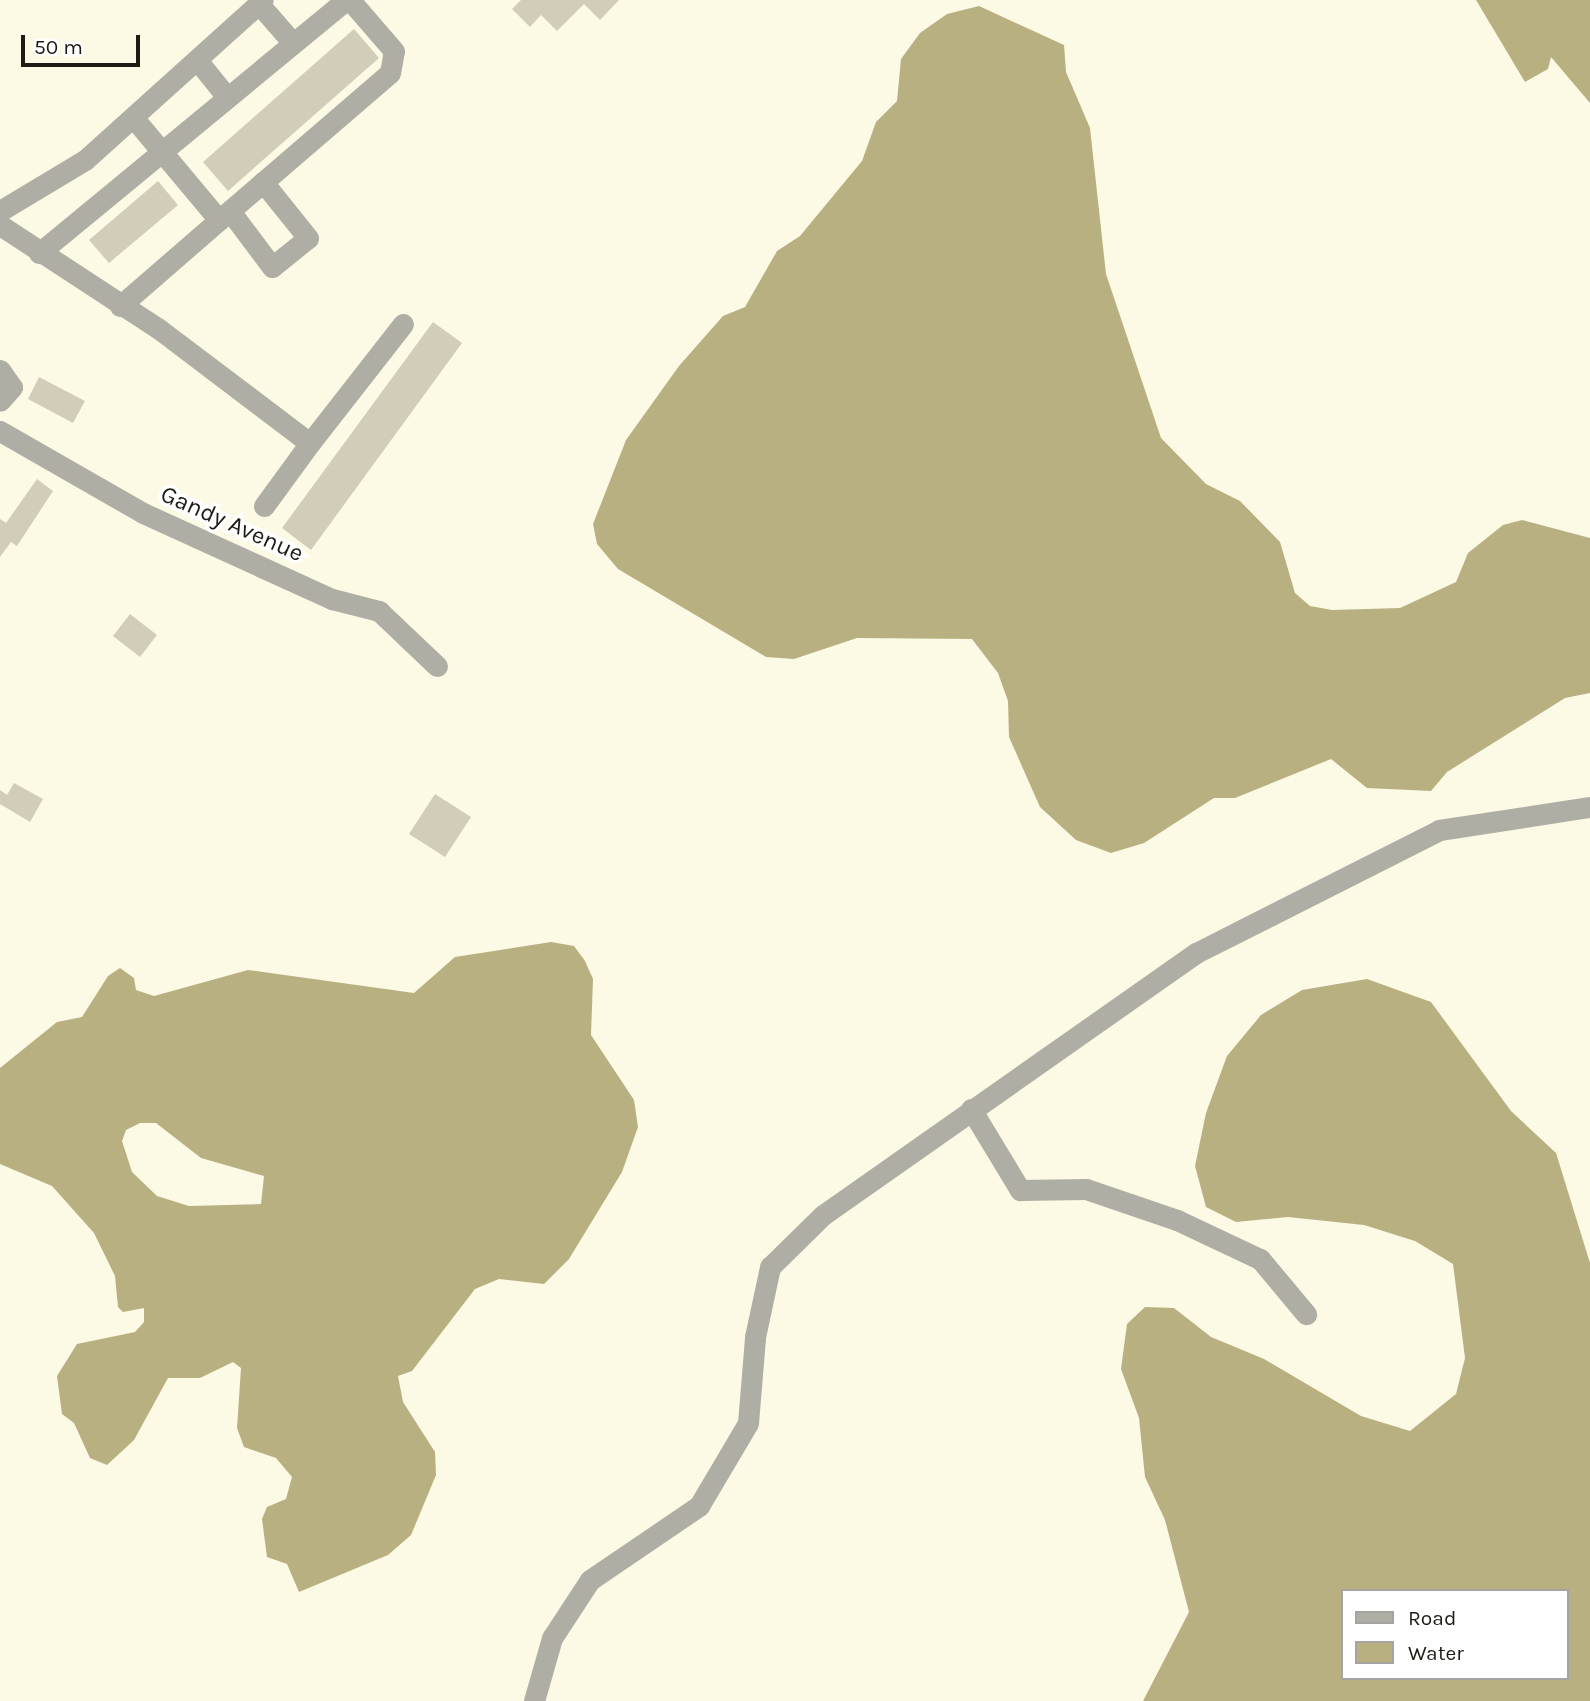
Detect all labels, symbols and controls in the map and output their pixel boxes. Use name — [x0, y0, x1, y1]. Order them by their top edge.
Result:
scale bar — [24, 21, 144, 65]
text: 50 m — [34, 35, 83, 59]
street label: Gandy Avenue — [156, 480, 308, 568]
legend — [1342, 1589, 1569, 1680]
text: Road — [1408, 1606, 1456, 1630]
text: Water — [1408, 1641, 1464, 1665]

